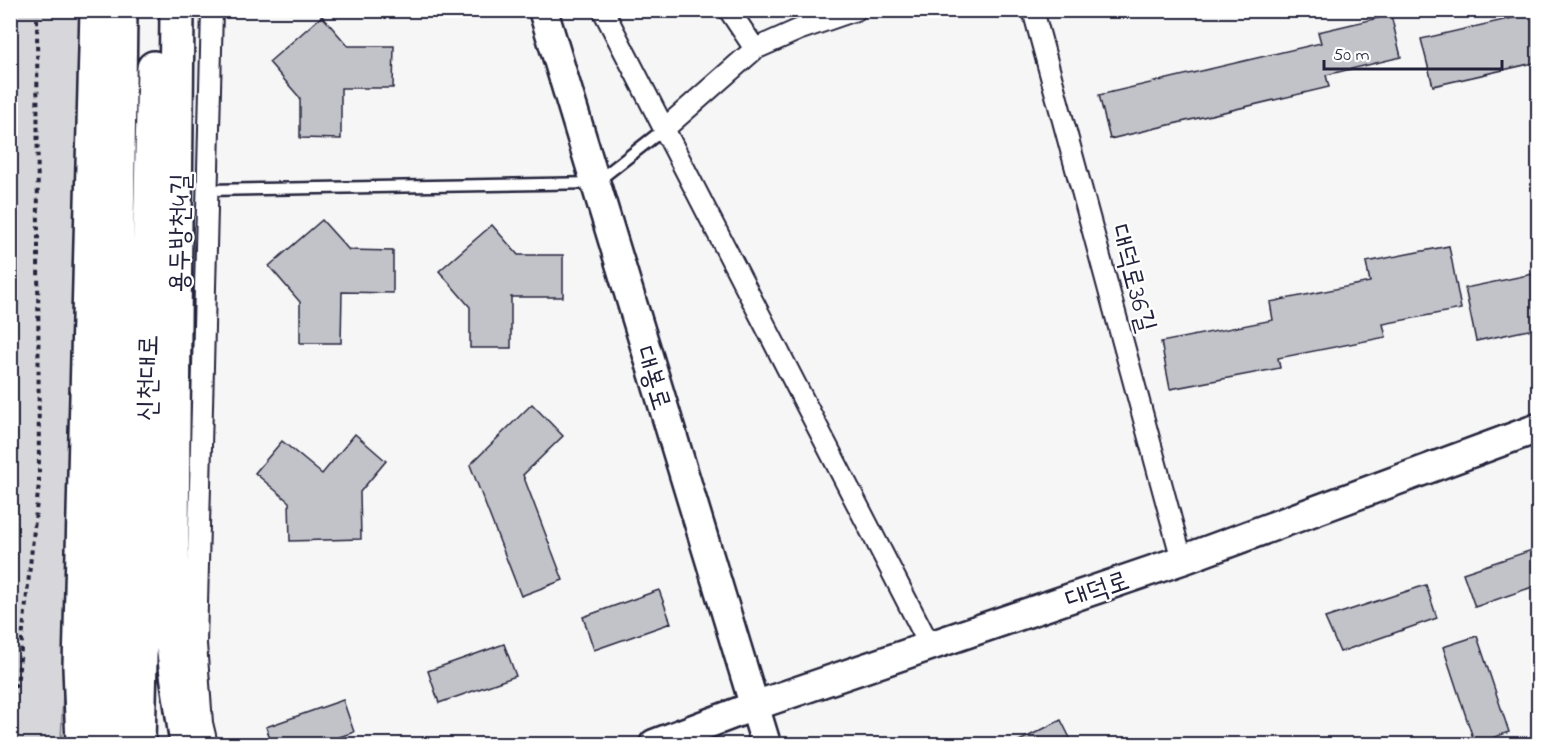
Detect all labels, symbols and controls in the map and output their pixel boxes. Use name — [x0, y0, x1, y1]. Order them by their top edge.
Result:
scale bar — [1324, 33, 1502, 71]
text: 50 m — [1333, 43, 1370, 69]
street label: 용두방천4길 — [161, 173, 202, 293]
street label: 대덕로36길 — [1099, 221, 1165, 337]
street label: 신천대로 — [129, 334, 170, 422]
street label: 대봉로 — [623, 342, 680, 416]
street label: 대덕로 — [1061, 562, 1135, 620]

